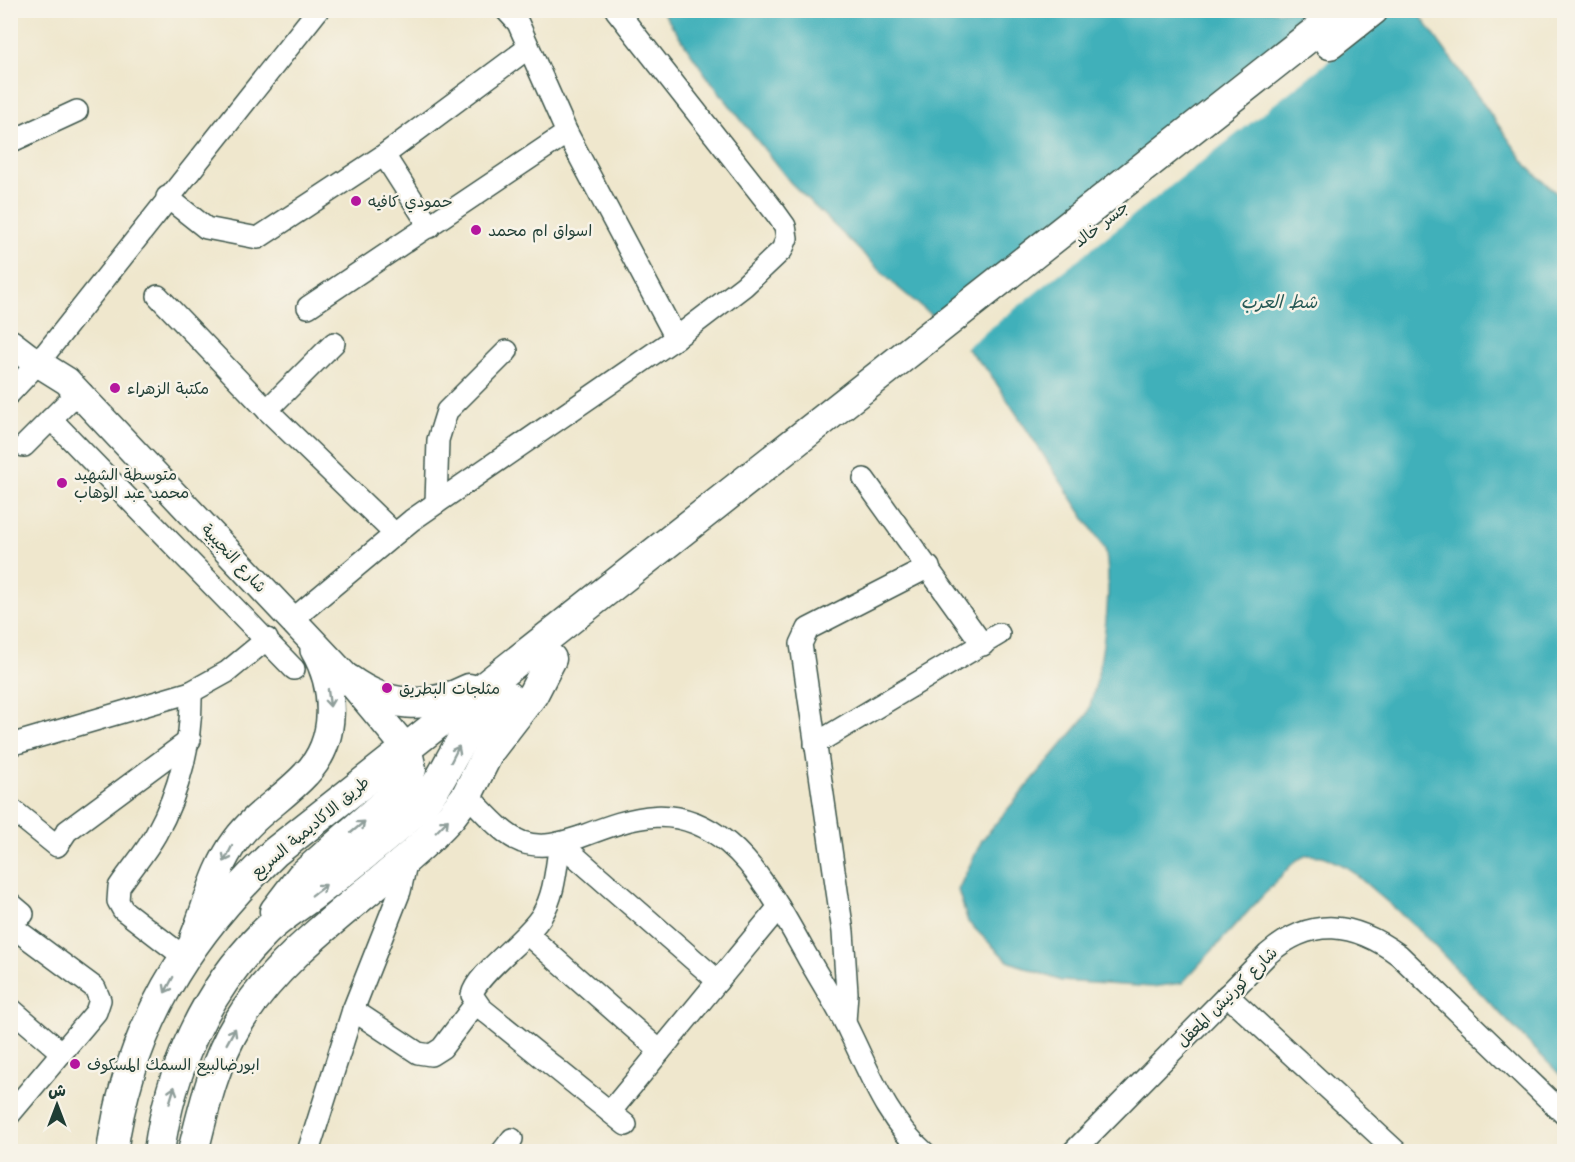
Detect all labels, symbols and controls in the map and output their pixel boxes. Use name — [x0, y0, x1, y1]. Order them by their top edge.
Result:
place label: حمودي كافيه — [368, 191, 452, 213]
marker: حمودي كافيه — [349, 194, 363, 208]
street label: جسر خالد — [1069, 196, 1133, 252]
place label: اسواق ام محمد — [488, 220, 592, 243]
marker: اسواق ام محمد — [469, 223, 483, 237]
water label: شط العرب — [1241, 290, 1318, 314]
place label: مكتبة الزهراء — [127, 378, 209, 399]
marker: مكتبة الزهراء — [108, 381, 122, 395]
place label: متوسطة الشهيد محمد عبد الوهاب — [74, 464, 189, 503]
marker: متوسطة الشهيد محمد عبد الوهاب — [55, 476, 69, 490]
street label: شارع النجيبية — [196, 519, 271, 598]
place label: مثلجات البطريق — [399, 678, 500, 699]
marker: مثلجات البطريق — [380, 681, 394, 695]
one-way arrow — [324, 688, 335, 708]
one-way arrow — [449, 745, 461, 763]
street label: طريق الاكاديمية السريع — [246, 771, 374, 883]
one-way arrow — [435, 818, 449, 833]
one-way arrow — [350, 820, 365, 834]
one-way arrow — [222, 844, 233, 862]
one-way arrow — [311, 884, 327, 897]
street label: شارع كورنيش المعقل — [1172, 942, 1282, 1052]
one-way arrow — [163, 976, 175, 993]
one-way arrow — [226, 1028, 237, 1046]
place label: ابورضالبيع السمك المسكوف — [87, 1054, 260, 1076]
marker: ابورضالبيع السمك المسكوف — [68, 1057, 82, 1071]
north arrow — [27, 1075, 87, 1135]
text: ش — [48, 1080, 66, 1101]
one-way arrow — [167, 1086, 178, 1105]

